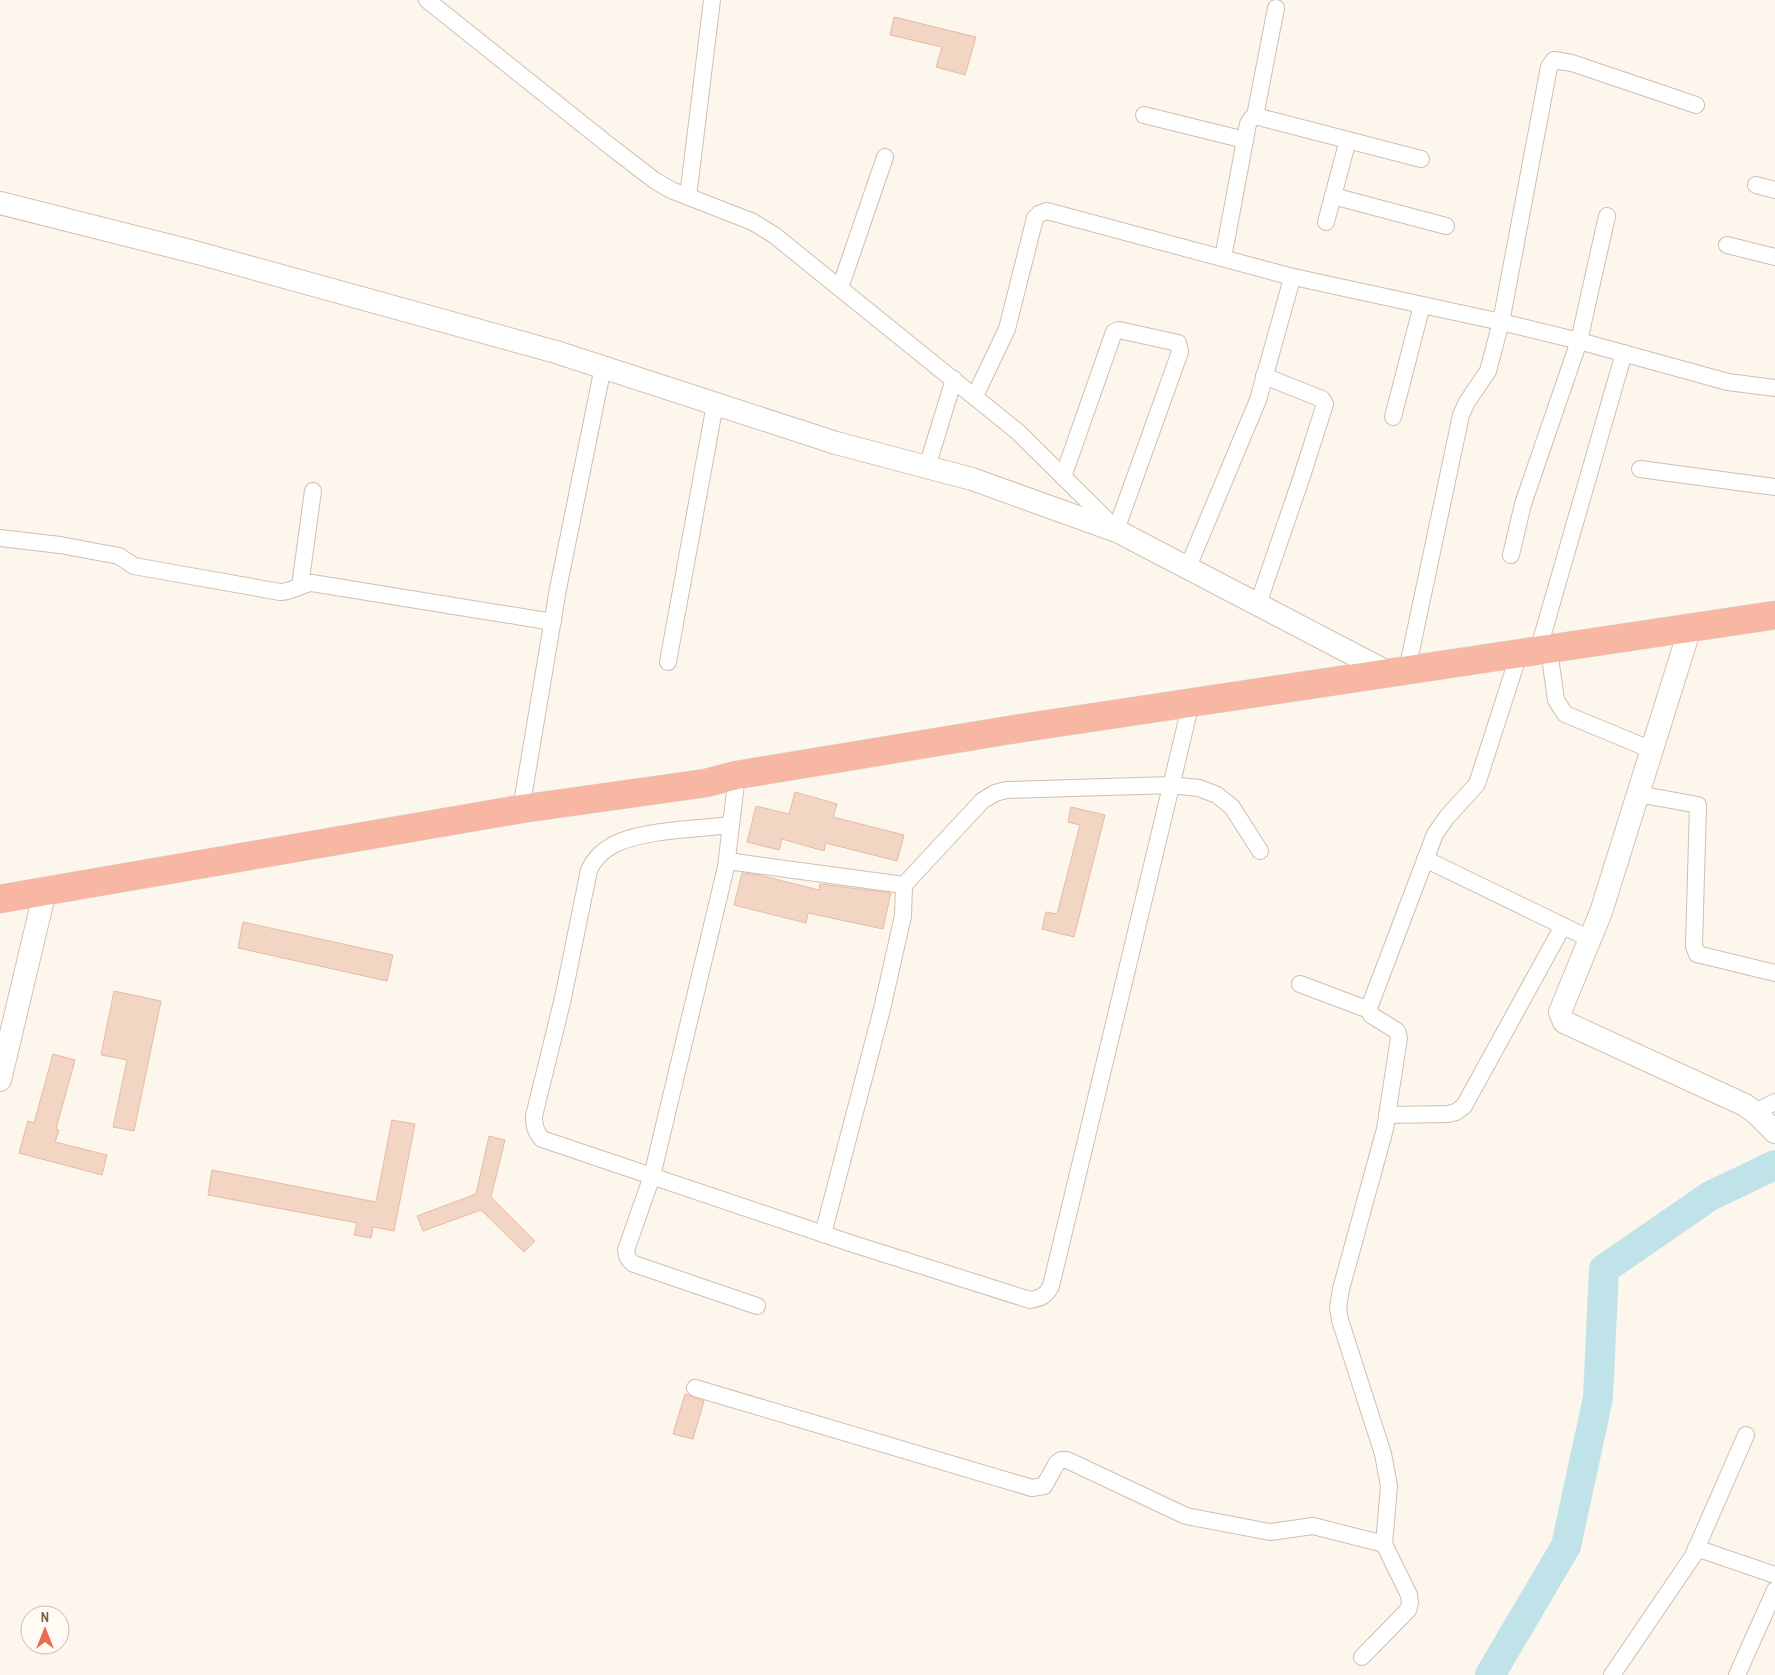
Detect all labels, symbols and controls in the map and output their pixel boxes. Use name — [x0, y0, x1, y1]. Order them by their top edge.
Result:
north arrow — [20, 1605, 70, 1655]
text: N — [41, 1608, 49, 1626]

